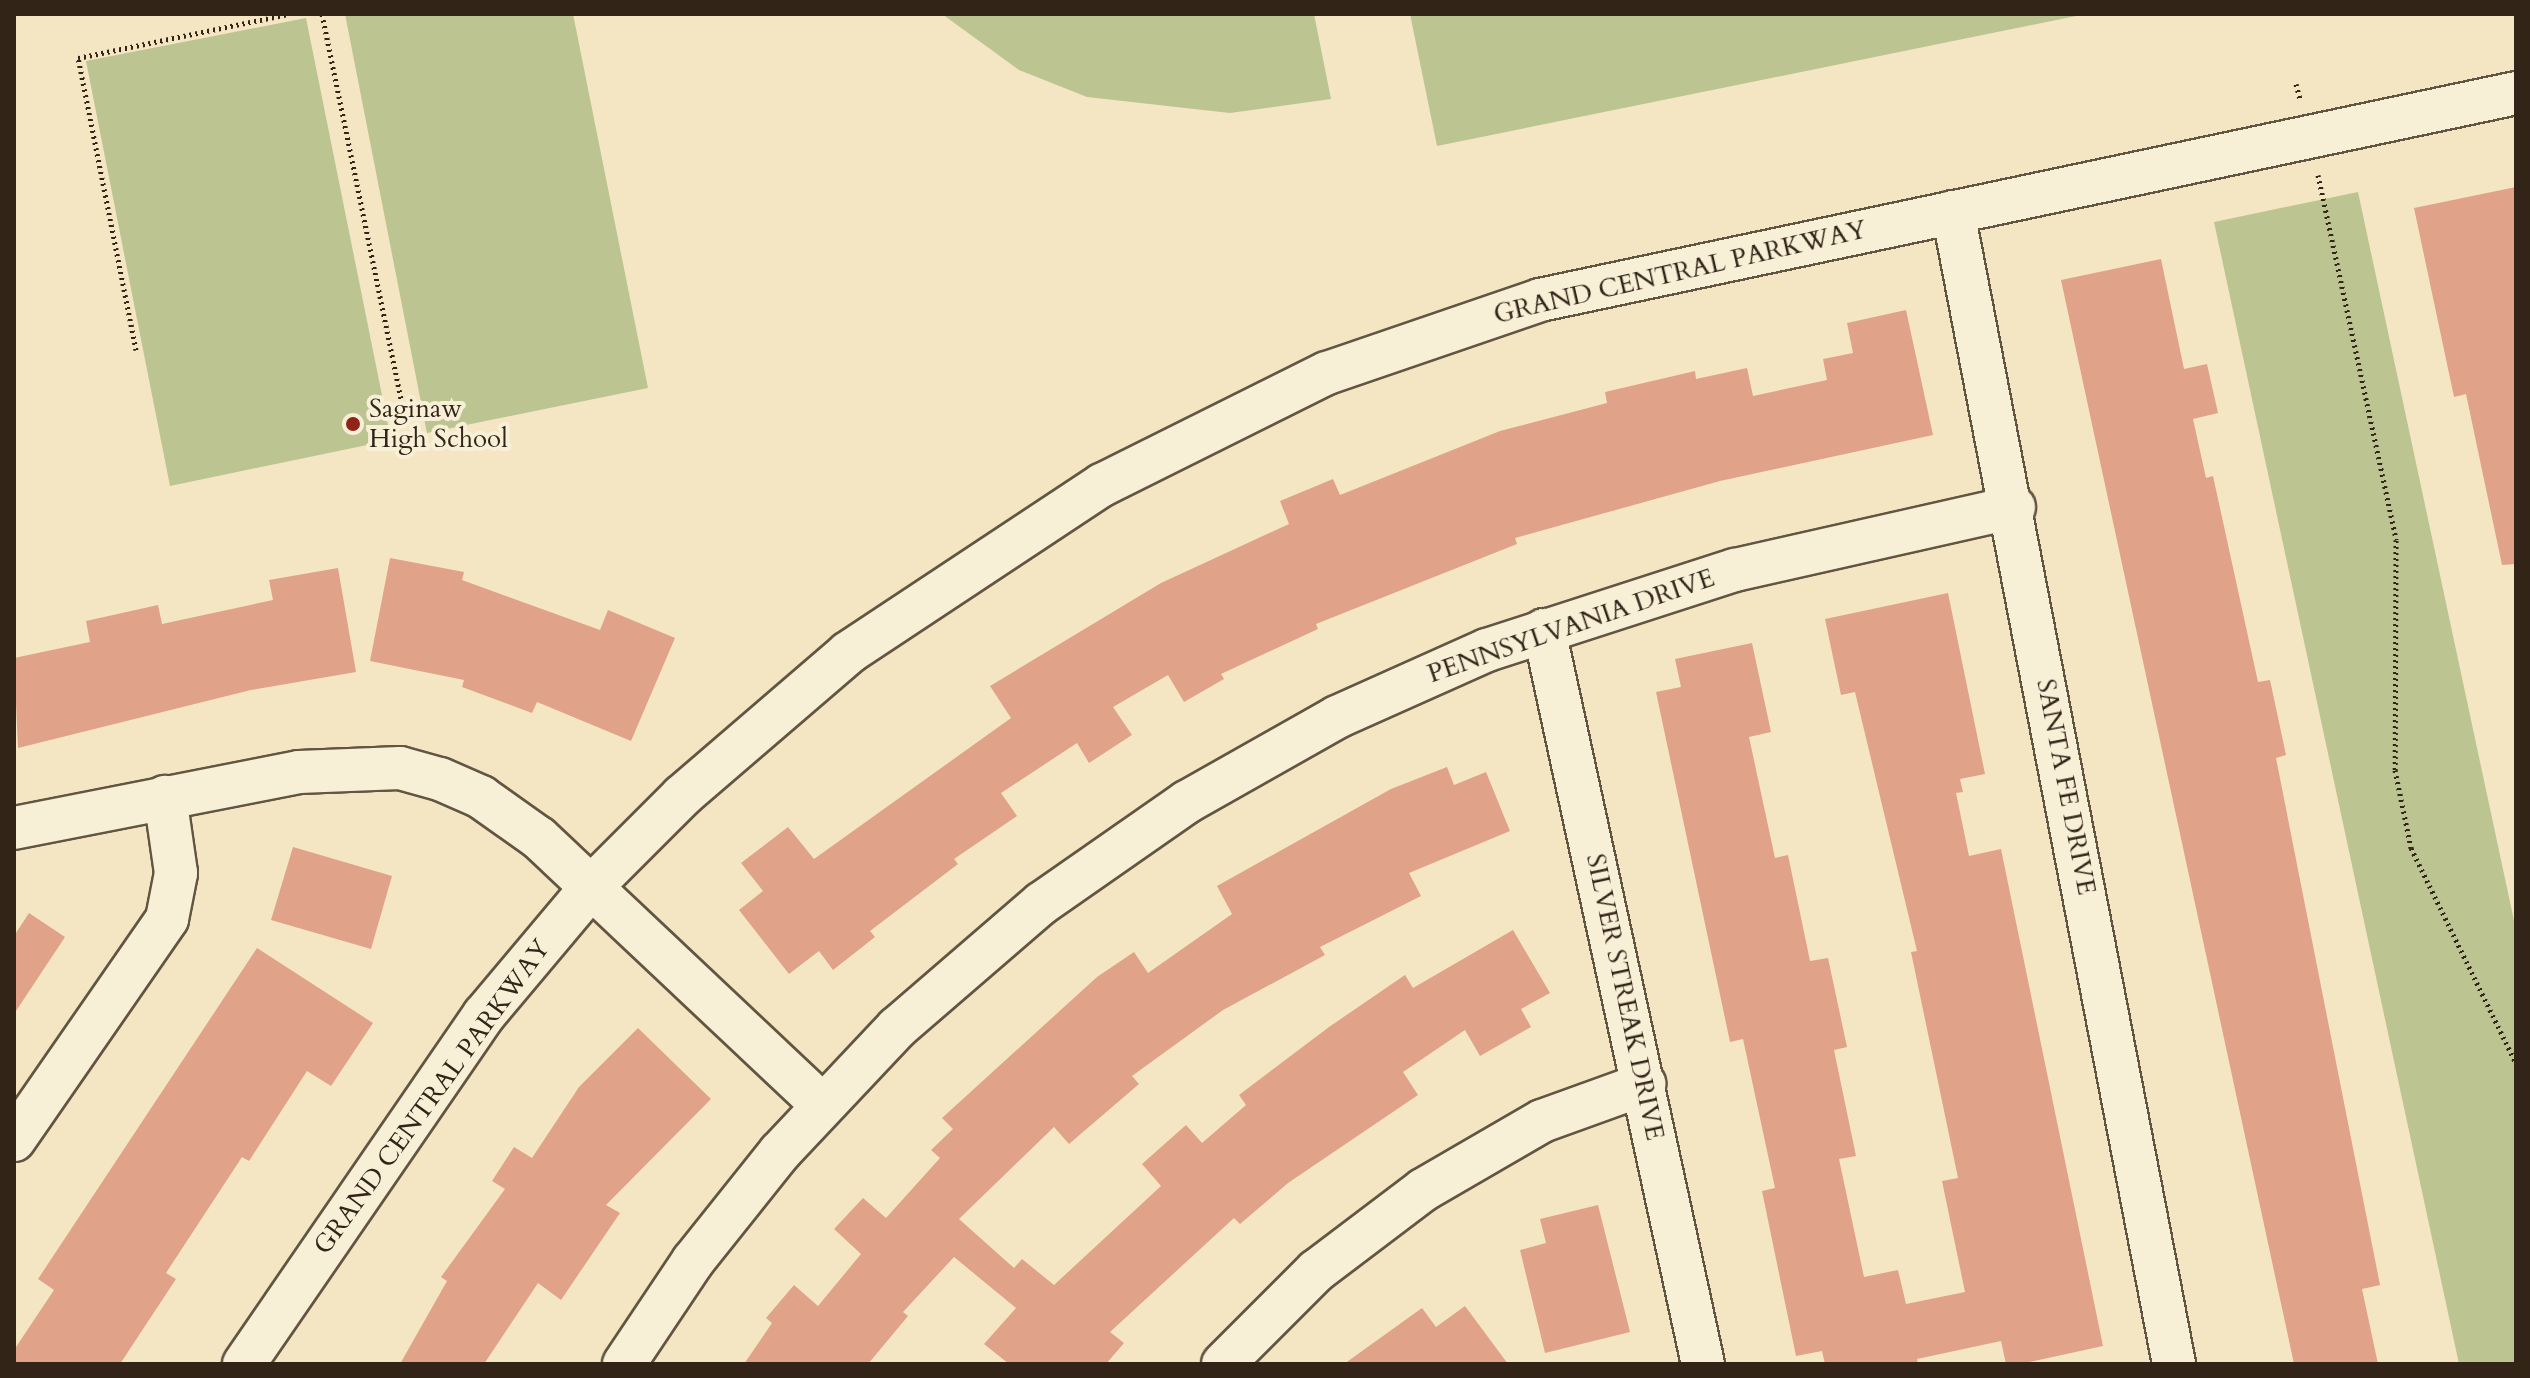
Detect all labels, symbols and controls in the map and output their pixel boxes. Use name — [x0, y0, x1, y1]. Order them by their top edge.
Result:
street label: GRAND CENTRAL PARKWAY — [1491, 214, 1869, 330]
place label: Saginaw High School — [369, 393, 508, 454]
marker: Saginaw High School — [344, 415, 362, 433]
street label: PENNSYLVANIA DRIVE — [1424, 562, 1718, 690]
street label: SANTA FE DRIVE — [2030, 676, 2102, 898]
street label: SILVER STREAK DRIVE — [1579, 851, 1671, 1143]
street label: GRAND CENTRAL PARKWAY — [307, 933, 557, 1261]

